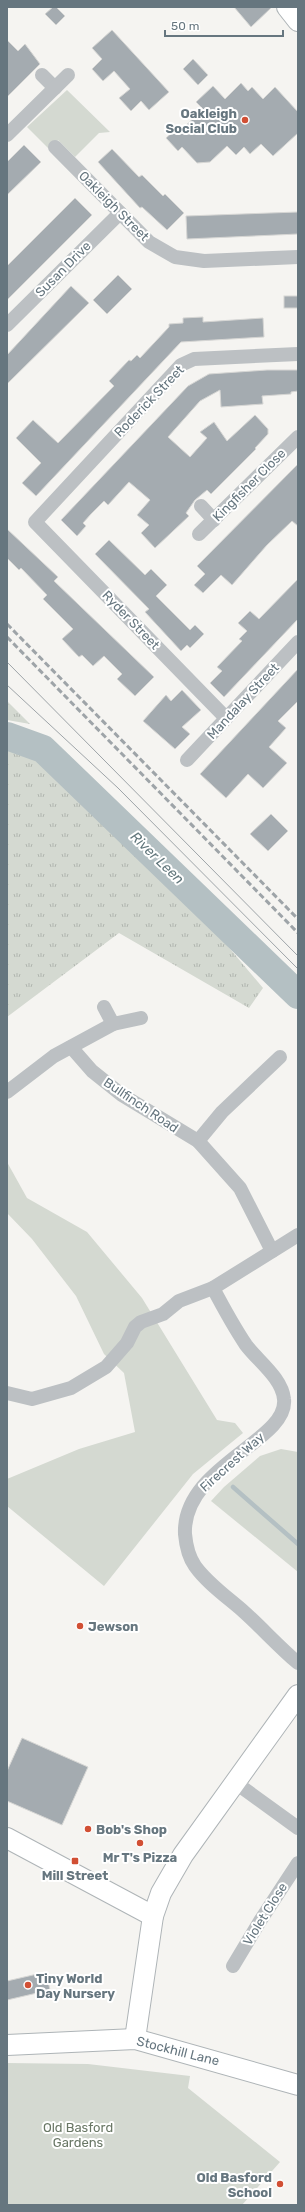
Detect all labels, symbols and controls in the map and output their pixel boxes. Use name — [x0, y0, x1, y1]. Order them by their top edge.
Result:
scale bar — [165, 12, 283, 38]
text: 50 m — [171, 19, 199, 33]
place label: Oakleigh Social Club — [166, 106, 237, 136]
marker: Oakleigh Social Club — [240, 115, 250, 125]
street label: Oakleigh Street — [75, 168, 152, 245]
street label: Susan Drive — [32, 238, 94, 300]
street label: Roderick Street — [111, 362, 187, 440]
street label: Kingfisher Close — [210, 446, 289, 525]
street label: Ryder Street — [99, 587, 163, 653]
street label: Mandalay Street — [204, 660, 282, 742]
water label: River Leen — [127, 828, 187, 888]
street label: Bullfinch Road — [101, 1074, 181, 1136]
street label: Firecrest Way — [197, 1429, 267, 1495]
place label: Jewson — [88, 1619, 138, 1634]
marker: Jewson — [75, 1621, 85, 1631]
place label: Bob's Shop — [96, 1822, 167, 1837]
marker: Bob's Shop — [83, 1824, 93, 1834]
marker: Mr T's Pizza — [135, 1838, 145, 1848]
place label: Mr T's Pizza — [103, 1850, 177, 1865]
marker: Mill Street — [70, 1856, 80, 1866]
place label: Mill Street — [42, 1868, 108, 1883]
street label: Violet Close — [240, 1880, 290, 1948]
place label: Tiny World Day Nursery — [36, 1971, 115, 2001]
marker: Tiny World Day Nursery — [23, 1980, 33, 1990]
street label: Stockhill Lane — [135, 2033, 221, 2069]
park label: Old Basford Gardens — [43, 2120, 113, 2150]
place label: Old Basford School — [196, 2170, 272, 2200]
marker: Old Basford School — [275, 2179, 285, 2189]

